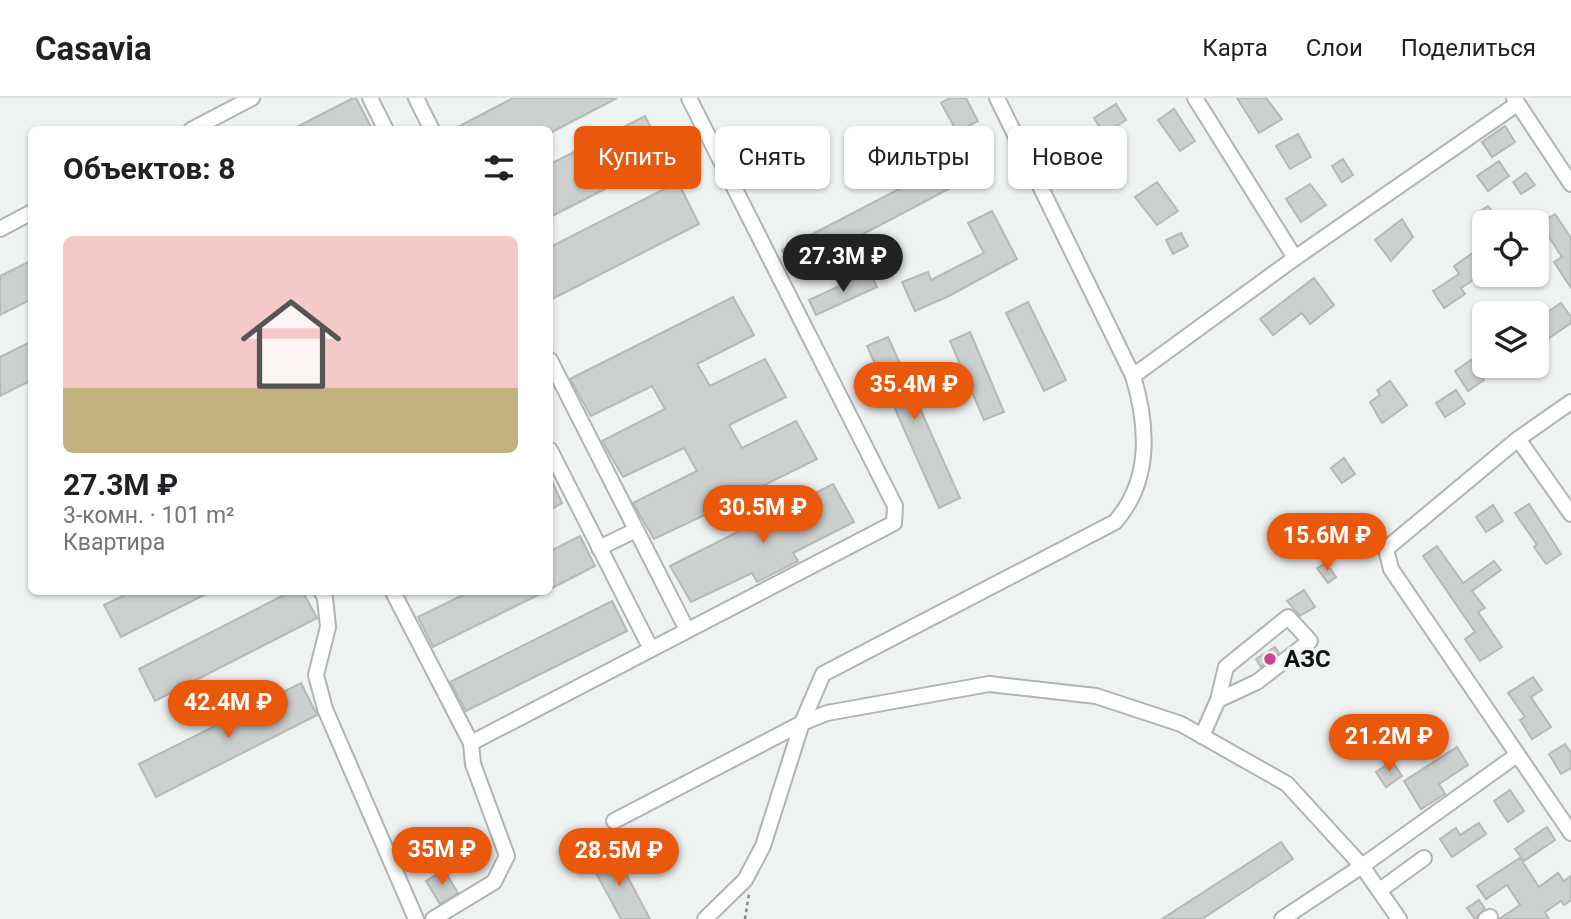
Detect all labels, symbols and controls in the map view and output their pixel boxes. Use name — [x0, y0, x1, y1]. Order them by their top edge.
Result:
text: Casavia — [35, 29, 152, 68]
text: Карта — [1202, 34, 1268, 62]
text: Слои — [1306, 34, 1363, 62]
text: Поделиться — [1401, 34, 1536, 62]
chip: Купить — [574, 126, 701, 189]
chip: Снять — [715, 126, 830, 189]
chip: Фильтры — [844, 126, 994, 189]
chip: Новое — [1008, 126, 1127, 189]
icon: filters — [480, 149, 518, 187]
text: Объектов: 8 — [63, 151, 235, 186]
map controls — [1472, 210, 1549, 378]
button: locate — [1472, 210, 1549, 287]
pin: 27.3M ₽ — [778, 234, 908, 294]
text: 27.3M ₽ — [799, 243, 887, 270]
icon: home — [228, 281, 354, 407]
button: layers — [1472, 301, 1549, 378]
pin: 35.4M ₽ — [849, 362, 979, 422]
text: 35.4M ₽ — [870, 371, 958, 398]
text: 27.3M ₽ — [63, 467, 178, 502]
pin: 30.5M ₽ — [698, 486, 828, 545]
text: 30.5M ₽ — [719, 494, 807, 521]
text: 3-комн. · 101 m² — [63, 502, 235, 529]
pin: 15.6M ₽ — [1262, 514, 1392, 573]
text: 15.6M ₽ — [1283, 522, 1371, 549]
text: Квартира — [63, 529, 165, 556]
place label: АЗС — [1284, 645, 1331, 673]
marker: АЗС — [1262, 651, 1278, 667]
pin: 42.4M ₽ — [163, 680, 293, 740]
text: 42.4M ₽ — [184, 689, 272, 716]
pin: 21.2M ₽ — [1324, 714, 1454, 774]
text: 21.2M ₽ — [1345, 723, 1433, 750]
pin: 35M ₽ — [393, 828, 491, 887]
pin: 28.5M ₽ — [554, 828, 684, 888]
text: 35M ₽ — [408, 836, 476, 863]
text: 28.5M ₽ — [575, 837, 663, 864]

